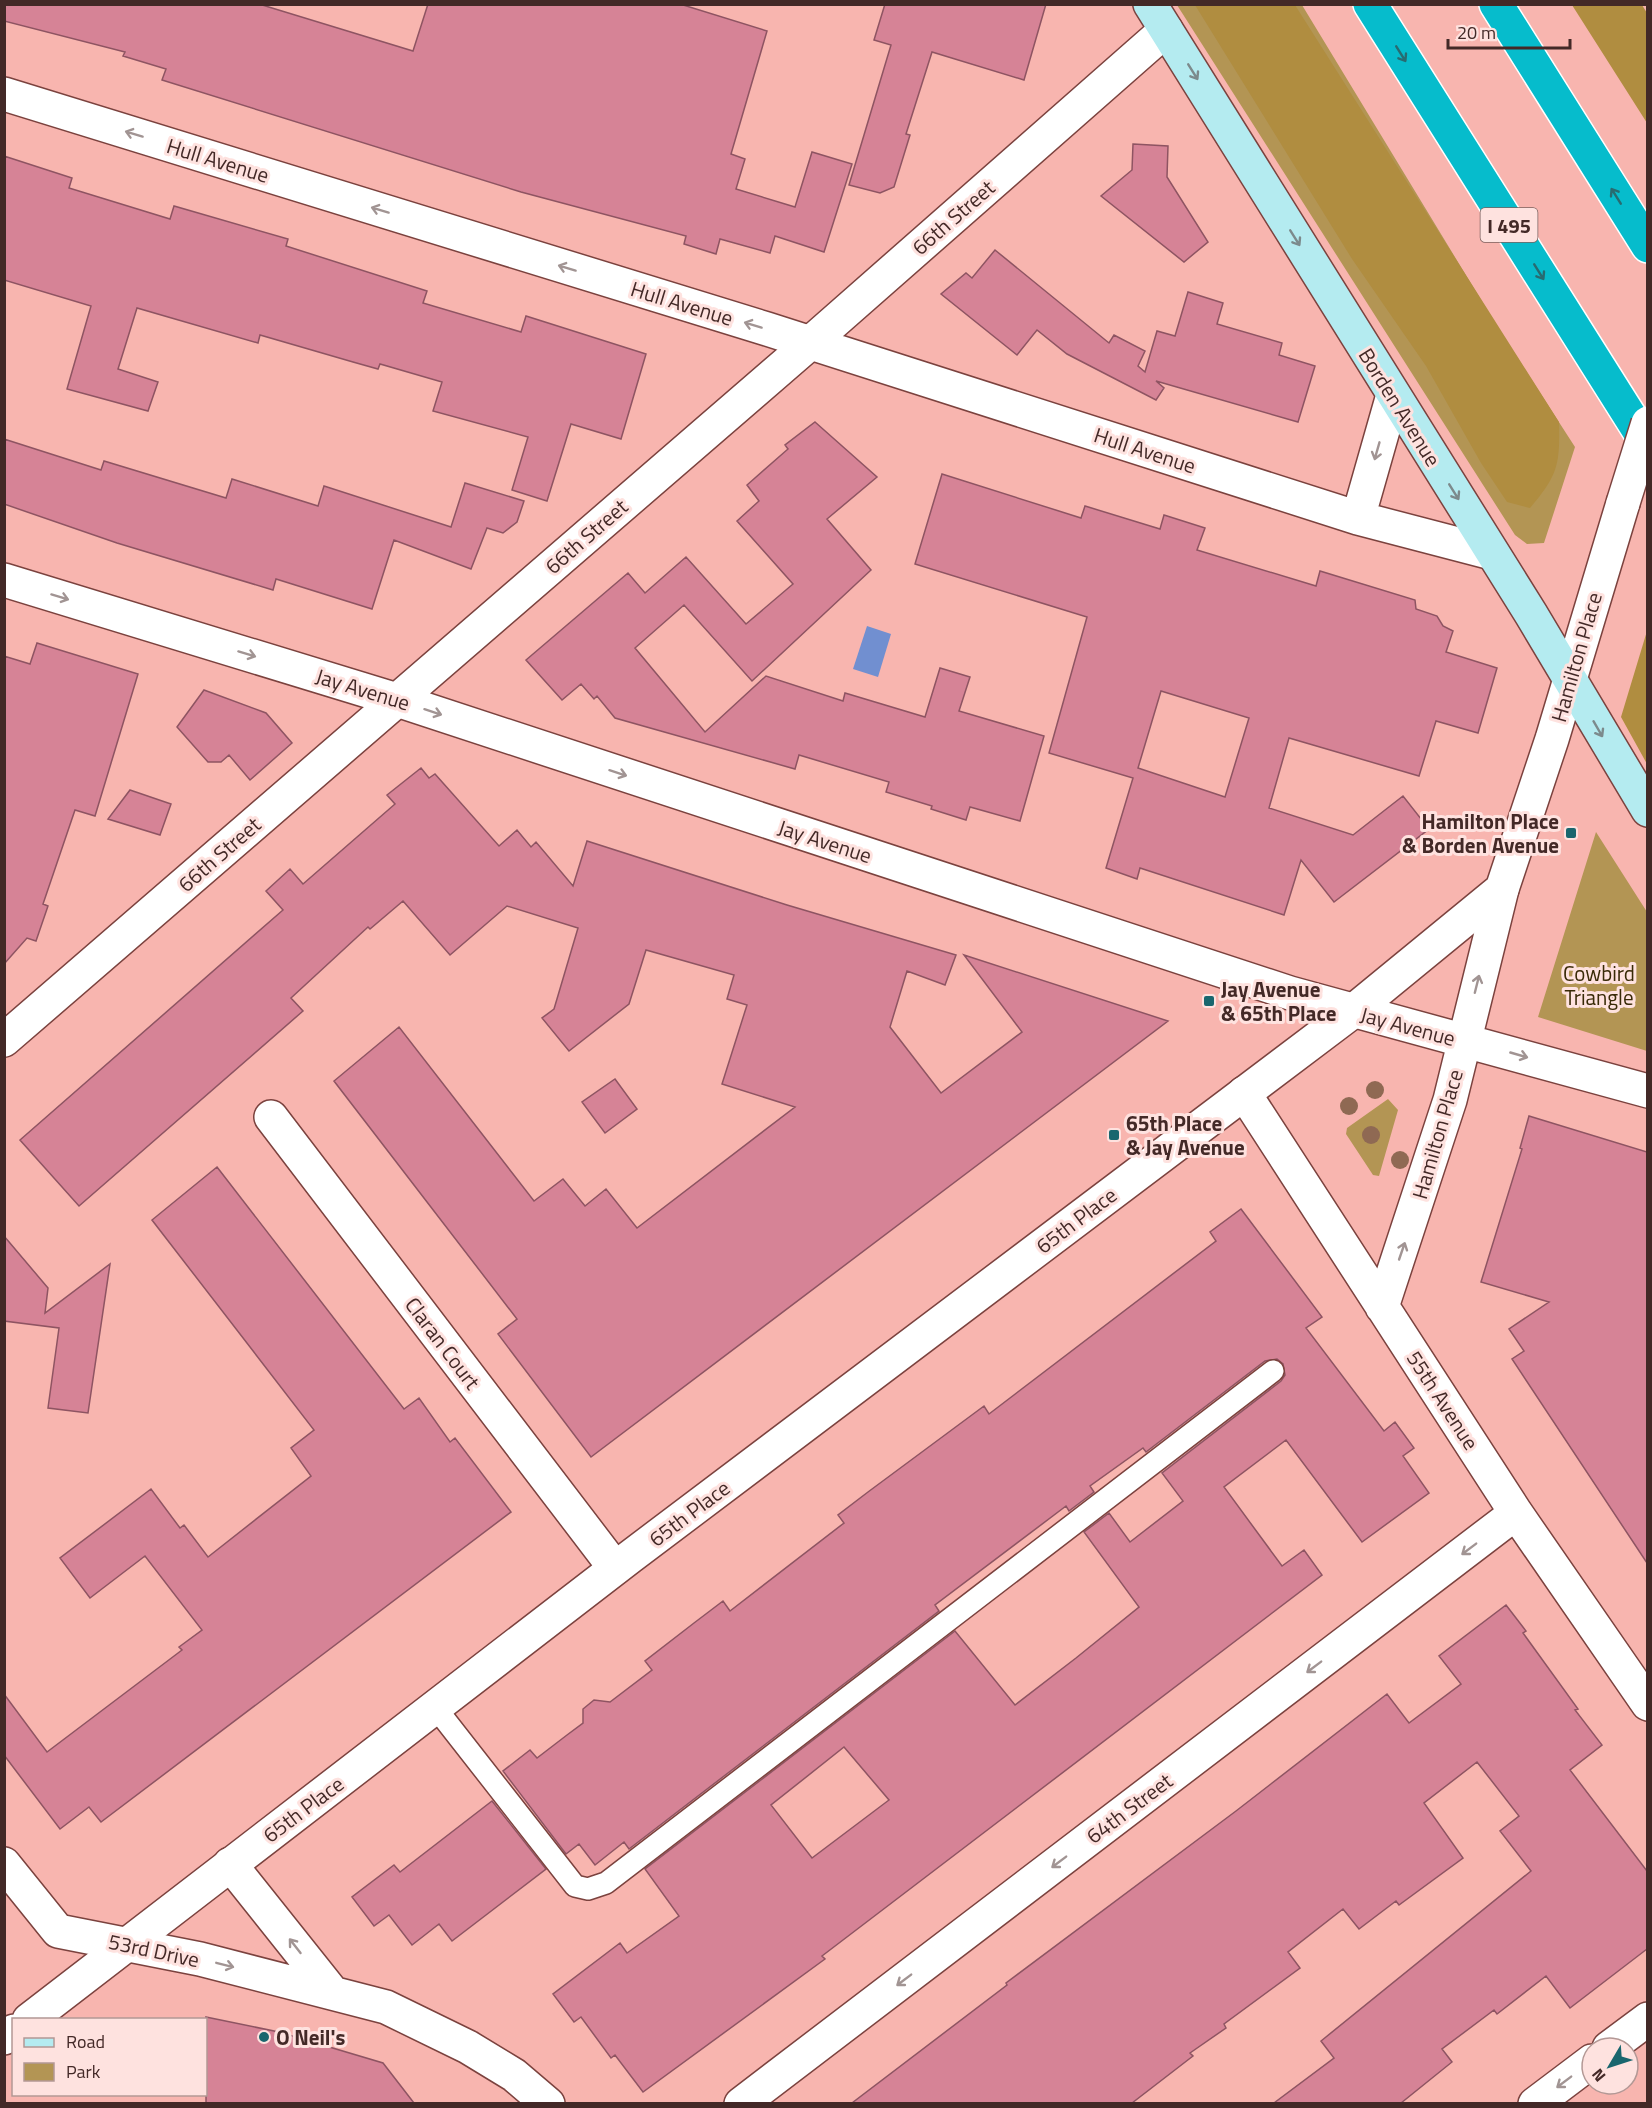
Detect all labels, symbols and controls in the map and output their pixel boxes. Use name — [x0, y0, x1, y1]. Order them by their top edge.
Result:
scale bar — [1448, 12, 1570, 50]
text: 20 m — [1457, 19, 1496, 46]
one-way arrow — [1396, 45, 1408, 62]
one-way arrow — [1187, 63, 1199, 80]
one-way arrow — [125, 128, 144, 139]
street label: Hull Avenue — [163, 129, 273, 191]
street label: 66th Street — [904, 171, 1002, 262]
one-way arrow — [1610, 188, 1622, 205]
one-way arrow — [371, 204, 390, 215]
road number: I 495 — [1480, 208, 1538, 242]
one-way arrow — [1290, 229, 1302, 246]
one-way arrow — [558, 262, 577, 273]
one-way arrow — [1533, 263, 1545, 280]
street label: Hull Avenue — [627, 272, 737, 334]
one-way arrow — [744, 319, 763, 330]
street label: Borden Avenue — [1351, 342, 1449, 472]
street label: Hull Avenue — [1090, 419, 1200, 481]
one-way arrow — [1371, 441, 1382, 460]
one-way arrow — [1448, 483, 1460, 500]
street label: 66th Street — [537, 490, 635, 581]
street label: Hamilton Place — [1542, 588, 1610, 726]
one-way arrow — [50, 592, 69, 603]
one-way arrow — [237, 649, 256, 660]
street label: Jay Avenue — [312, 660, 414, 718]
one-way arrow — [423, 707, 442, 718]
one-way arrow — [1592, 720, 1604, 737]
one-way arrow — [608, 768, 627, 779]
place label: Hamilton Place & Borden Avenue — [1402, 805, 1559, 861]
street label: 66th Street — [170, 808, 268, 899]
street label: Jay Avenue — [774, 811, 876, 871]
marker: Hamilton Place & Borden Avenue — [1564, 826, 1578, 840]
park label: Cowbird Triangle — [1563, 957, 1635, 1013]
place label: Jay Avenue & 65th Place — [1221, 973, 1337, 1029]
one-way arrow — [1472, 975, 1483, 994]
marker: Jay Avenue & 65th Place — [1202, 994, 1216, 1008]
street label: Jay Avenue — [1357, 998, 1459, 1054]
one-way arrow — [1509, 1049, 1528, 1061]
street label: Hamilton Place — [1403, 1065, 1471, 1203]
place label: 65th Place & Jay Avenue — [1126, 1107, 1245, 1163]
marker: 65th Place & Jay Avenue — [1107, 1128, 1121, 1142]
street label: 65th Place — [1029, 1179, 1123, 1261]
one-way arrow — [1397, 1242, 1408, 1261]
street label: Claran Court — [398, 1290, 489, 1396]
street label: 55th Avenue — [1399, 1344, 1487, 1456]
street label: 65th Place — [642, 1472, 736, 1554]
one-way arrow — [1462, 1542, 1478, 1555]
one-way arrow — [1307, 1661, 1323, 1673]
street label: 64th Street — [1079, 1764, 1179, 1851]
street label: 65th Place — [256, 1768, 350, 1850]
one-way arrow — [1051, 1855, 1067, 1868]
street label: 53rd Drive — [106, 1925, 202, 1975]
one-way arrow — [289, 1938, 302, 1954]
one-way arrow — [215, 1960, 234, 1972]
one-way arrow — [896, 1973, 912, 1986]
legend — [12, 2018, 207, 2096]
place label: O Neil's — [276, 2021, 346, 2053]
text: Road — [66, 2028, 105, 2055]
marker: O Neil's — [257, 2030, 271, 2044]
north arrow — [1580, 2036, 1640, 2096]
text: Park — [66, 2058, 101, 2085]
text: N — [1586, 2064, 1611, 2087]
one-way arrow — [1556, 2076, 1572, 2088]

